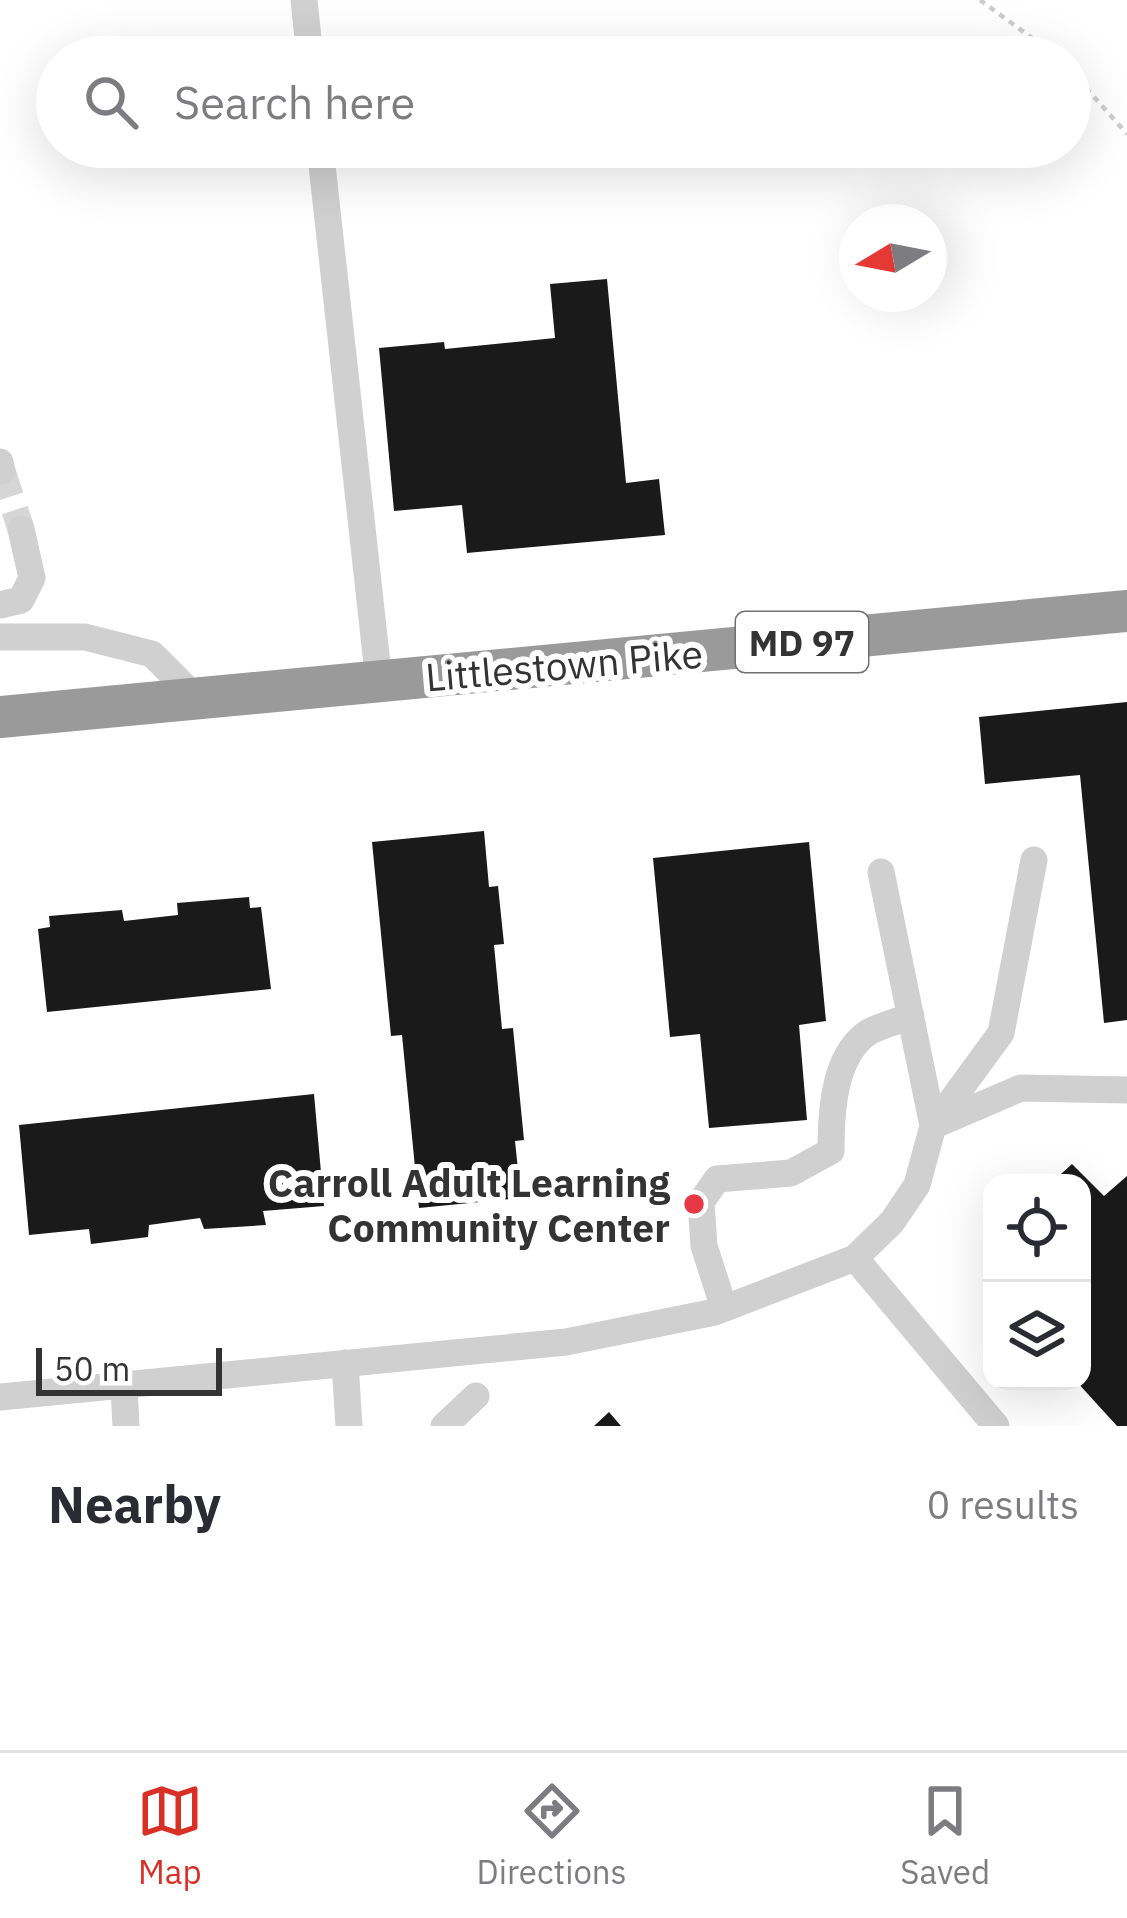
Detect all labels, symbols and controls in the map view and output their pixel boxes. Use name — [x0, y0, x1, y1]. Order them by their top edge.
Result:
search box — [36, 36, 1091, 168]
icon: search — [78, 69, 144, 135]
text: Search here — [174, 73, 415, 131]
north arrow — [839, 204, 947, 312]
road number: MD 97 — [736, 612, 868, 672]
street label: Littlestown Pike — [423, 627, 705, 703]
place label: Carroll Adult Learning Community Center — [268, 1157, 670, 1253]
map controls — [983, 1174, 1091, 1390]
button: locate — [983, 1174, 1091, 1282]
marker: Carroll Adult Learning Community Center — [681, 1191, 707, 1217]
button: layers — [983, 1282, 1091, 1390]
scale bar — [36, 1342, 222, 1395]
text: 50 m — [54, 1347, 130, 1390]
text: Nearby — [48, 1471, 221, 1537]
text: 0 results — [927, 1479, 1079, 1530]
tab: Map — [137, 1778, 203, 1893]
tab: Directions — [477, 1778, 627, 1893]
tab: Saved — [900, 1778, 990, 1893]

